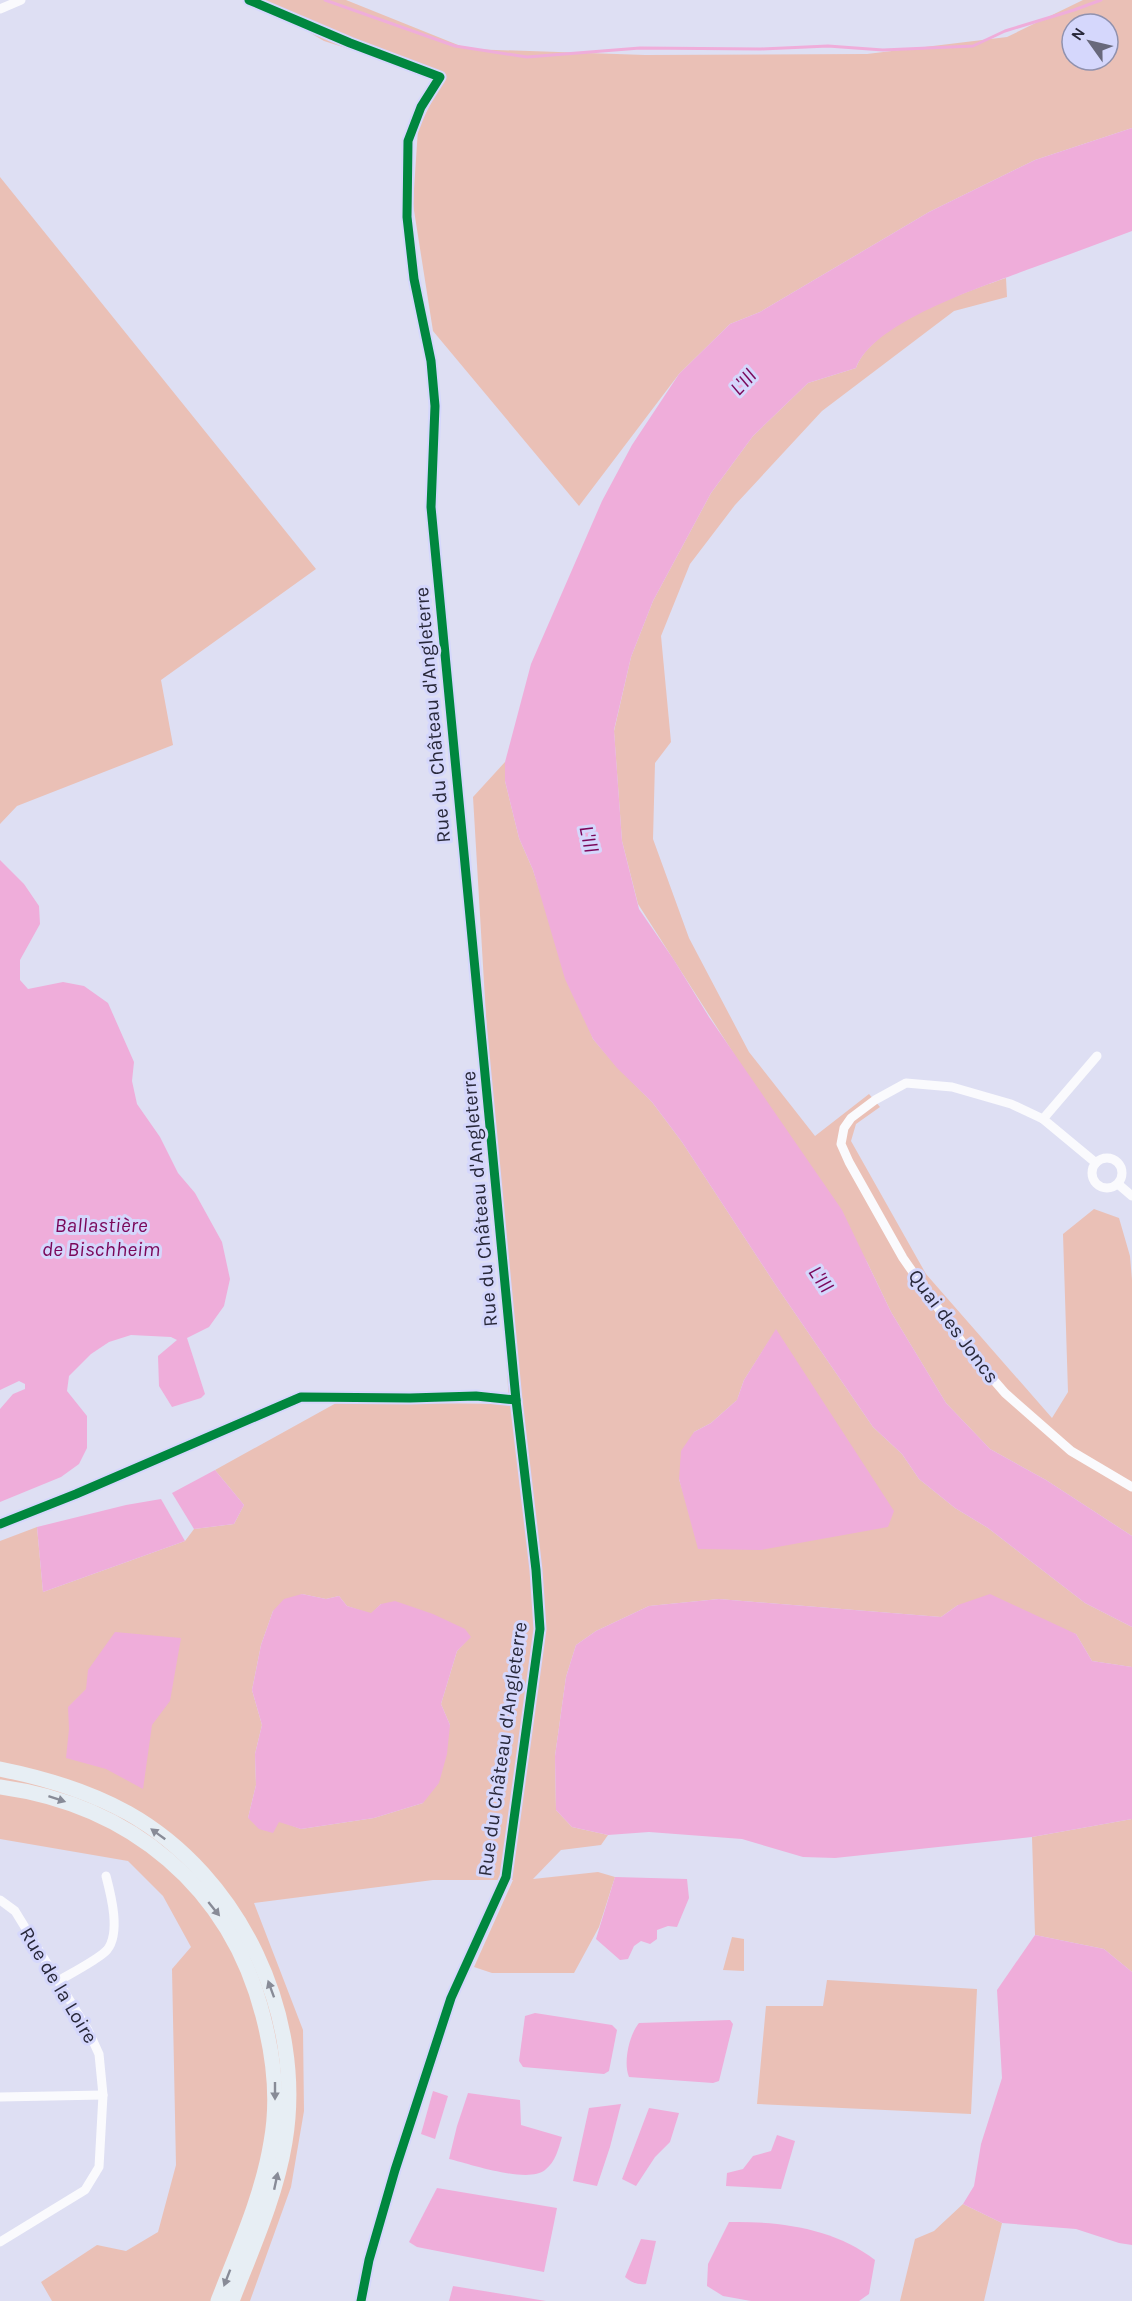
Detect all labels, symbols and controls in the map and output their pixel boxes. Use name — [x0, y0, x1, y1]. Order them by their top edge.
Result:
north arrow — [1060, 12, 1120, 72]
text: N — [1067, 24, 1089, 44]
water label: L'Ill — [725, 364, 761, 400]
street label: Rue du Château d'Angleterre — [410, 586, 455, 844]
water label: L'Ill — [574, 823, 604, 855]
street label: Rue du Château d'Angleterre — [457, 1070, 502, 1328]
water label: Ballastière de Bischheim — [42, 1213, 160, 1261]
water label: L'Ill — [803, 1261, 839, 1297]
street label: Quai des Joncs — [903, 1265, 1004, 1388]
street label: Rue du Château d'Angleterre — [473, 1620, 532, 1878]
one-way arrow — [48, 1794, 66, 1804]
one-way arrow — [150, 1828, 166, 1840]
one-way arrow — [207, 1901, 220, 1916]
street label: Rue de la Loire — [15, 1923, 102, 2047]
one-way arrow — [266, 1980, 276, 1998]
one-way arrow — [270, 2081, 280, 2100]
one-way arrow — [272, 2172, 282, 2190]
one-way arrow — [221, 2269, 231, 2287]

